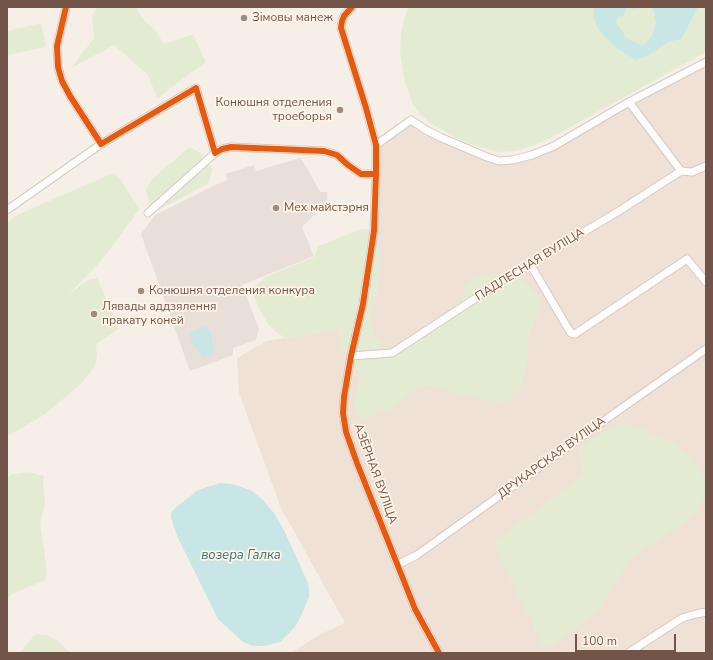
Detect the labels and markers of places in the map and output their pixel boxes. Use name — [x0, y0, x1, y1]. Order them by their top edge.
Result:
place label: Зімовы манеж — [252, 11, 333, 25]
marker: Зімовы манеж — [239, 13, 249, 23]
place label: Конюшня отделения троеборья — [216, 96, 332, 124]
marker: Конюшня отделения троеборья — [335, 105, 345, 115]
place label: Мех майстэрня — [284, 201, 369, 215]
marker: Мех майстэрня — [271, 203, 281, 213]
place label: Конюшня отделения конкура — [149, 284, 315, 298]
marker: Конюшня отделения конкура — [136, 286, 146, 296]
place label: Лявады аддзялення пракату коней — [102, 300, 216, 328]
marker: Лявады аддзялення пракату коней — [89, 309, 99, 319]

